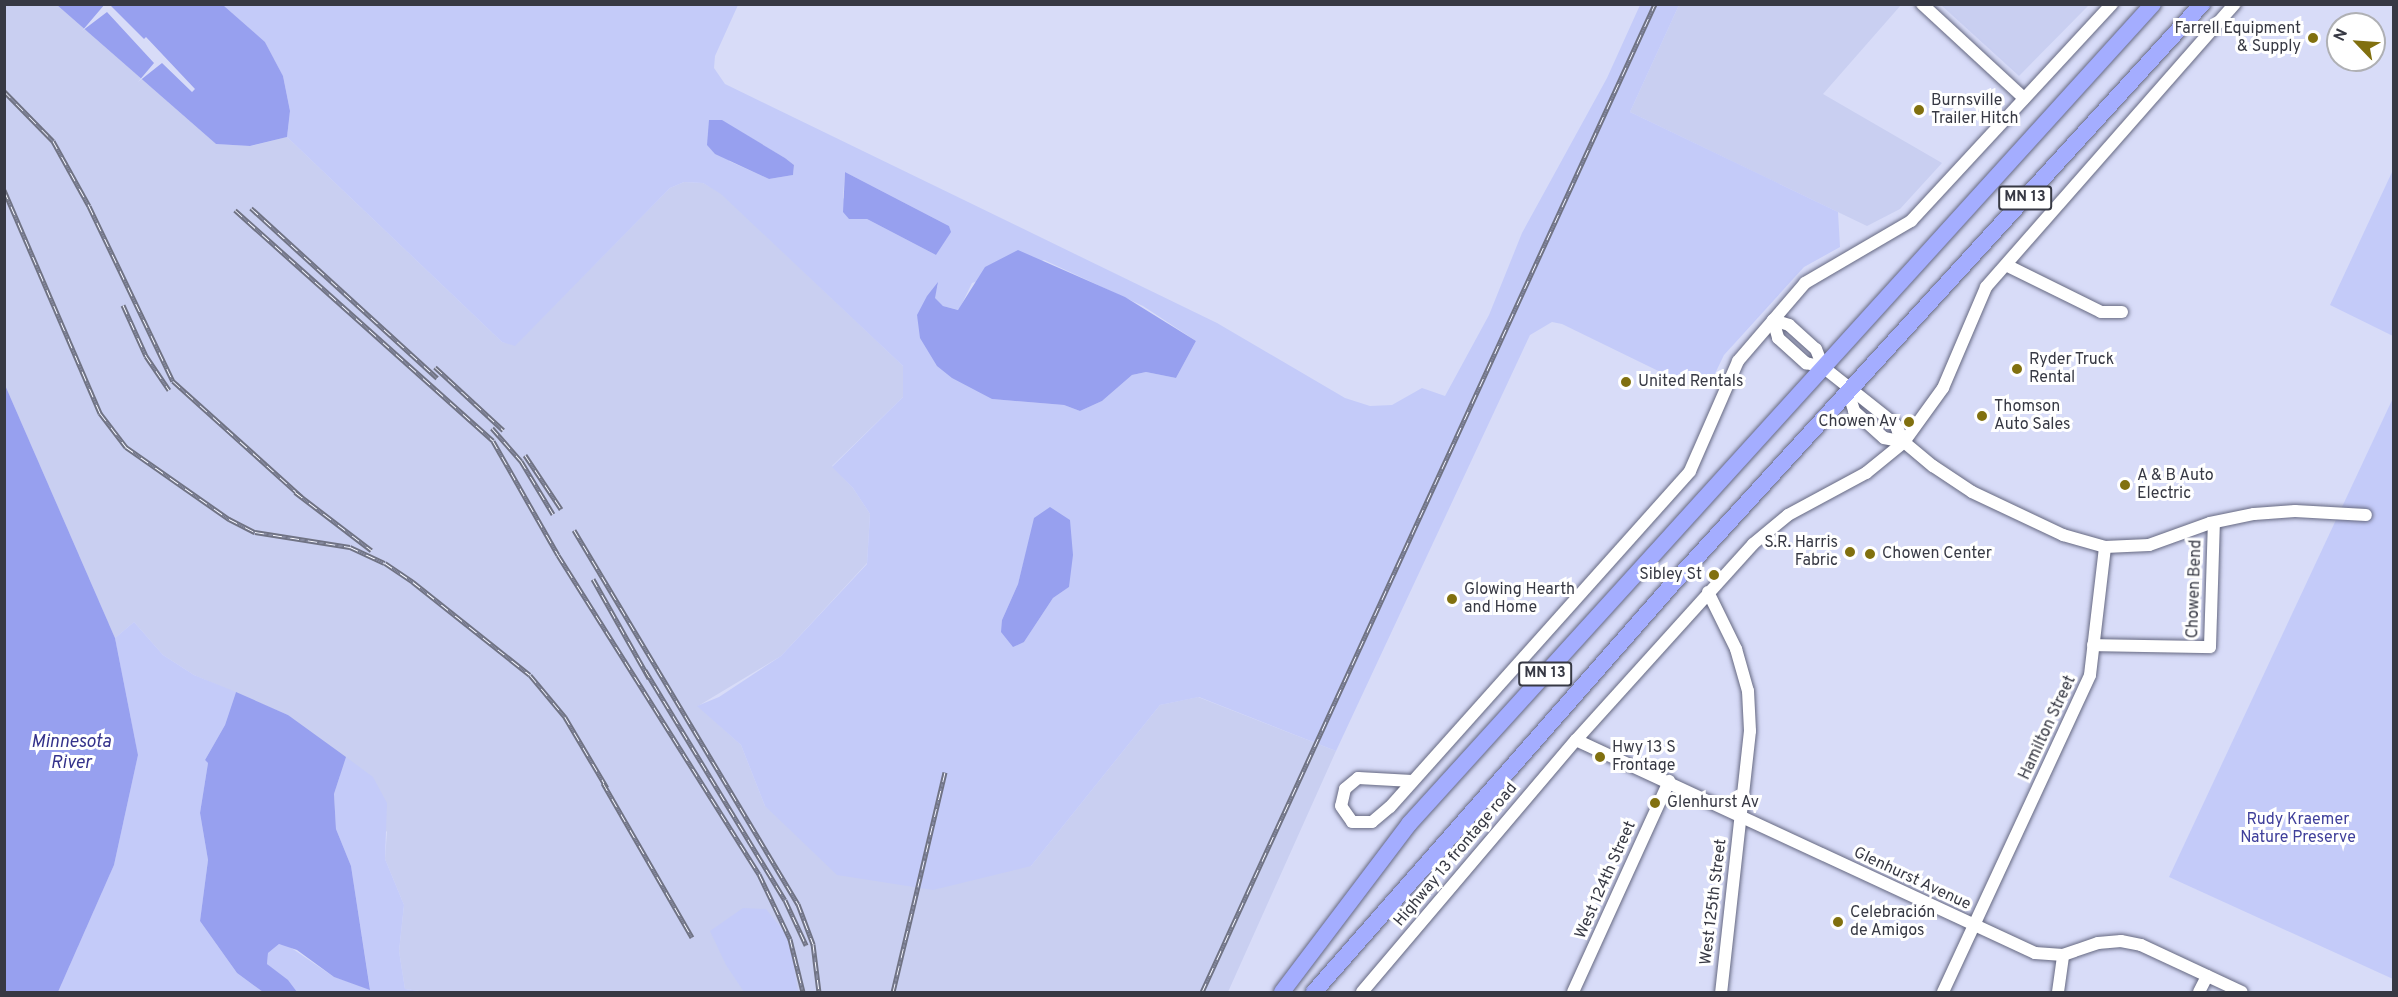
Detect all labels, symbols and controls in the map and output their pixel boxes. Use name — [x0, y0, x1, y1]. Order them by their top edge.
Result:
north arrow — [2326, 12, 2386, 72]
place label: Farrell Equipment & Supply — [2175, 19, 2301, 57]
text: N — [2330, 26, 2353, 45]
marker: Farrell Equipment & Supply — [2306, 31, 2320, 45]
place label: Burnsville Trailer Hitch — [1931, 91, 2018, 129]
marker: Burnsville Trailer Hitch — [1912, 103, 1926, 117]
road number: MN 13 — [1998, 186, 2052, 210]
place label: Ryder Truck Rental — [2029, 350, 2115, 388]
marker: Ryder Truck Rental — [2010, 362, 2024, 376]
place label: United Rentals — [1638, 372, 1743, 392]
marker: United Rentals — [1619, 375, 1633, 389]
place label: Thomson Auto Sales — [1994, 397, 2071, 435]
marker: Thomson Auto Sales — [1975, 409, 1989, 423]
place label: Chowen Av — [1818, 412, 1897, 432]
marker: Chowen Av — [1902, 415, 1916, 429]
place label: A & B Auto Electric — [2137, 466, 2215, 504]
marker: A & B Auto Electric — [2118, 478, 2132, 492]
place label: S.R. Harris Fabric — [1764, 533, 1838, 571]
street label: Chowen Bend — [2184, 539, 2206, 639]
place label: Chowen Center — [1882, 544, 1992, 564]
marker: S.R. Harris Fabric — [1843, 545, 1857, 559]
marker: Chowen Center — [1863, 547, 1877, 561]
place label: Sibley St — [1639, 565, 1702, 585]
marker: Sibley St — [1707, 568, 1721, 582]
place label: Glowing Hearth and Home — [1464, 580, 1575, 618]
marker: Glowing Hearth and Home — [1445, 592, 1459, 606]
road number: MN 13 — [1518, 662, 1572, 686]
street label: Hamilton Street — [2015, 673, 2081, 783]
water label: Minnesota River — [31, 733, 111, 776]
place label: Hwy 13 S Frontage — [1612, 738, 1676, 776]
marker: Hwy 13 S Frontage — [1593, 750, 1607, 764]
street label: Highway 13 frontage road — [1390, 779, 1522, 931]
place label: Glenhurst Av — [1667, 793, 1760, 813]
marker: Glenhurst Av — [1648, 796, 1662, 810]
park label: Rudy Kraemer Nature Preserve — [2240, 810, 2356, 848]
street label: West 124th Street — [1571, 818, 1641, 942]
street label: West 125th Street — [1697, 838, 1731, 966]
street label: Glenhurst Avenue — [1850, 843, 1974, 915]
place label: Celebración de Amigos — [1850, 903, 1935, 941]
marker: Celebración de Amigos — [1831, 915, 1845, 929]

